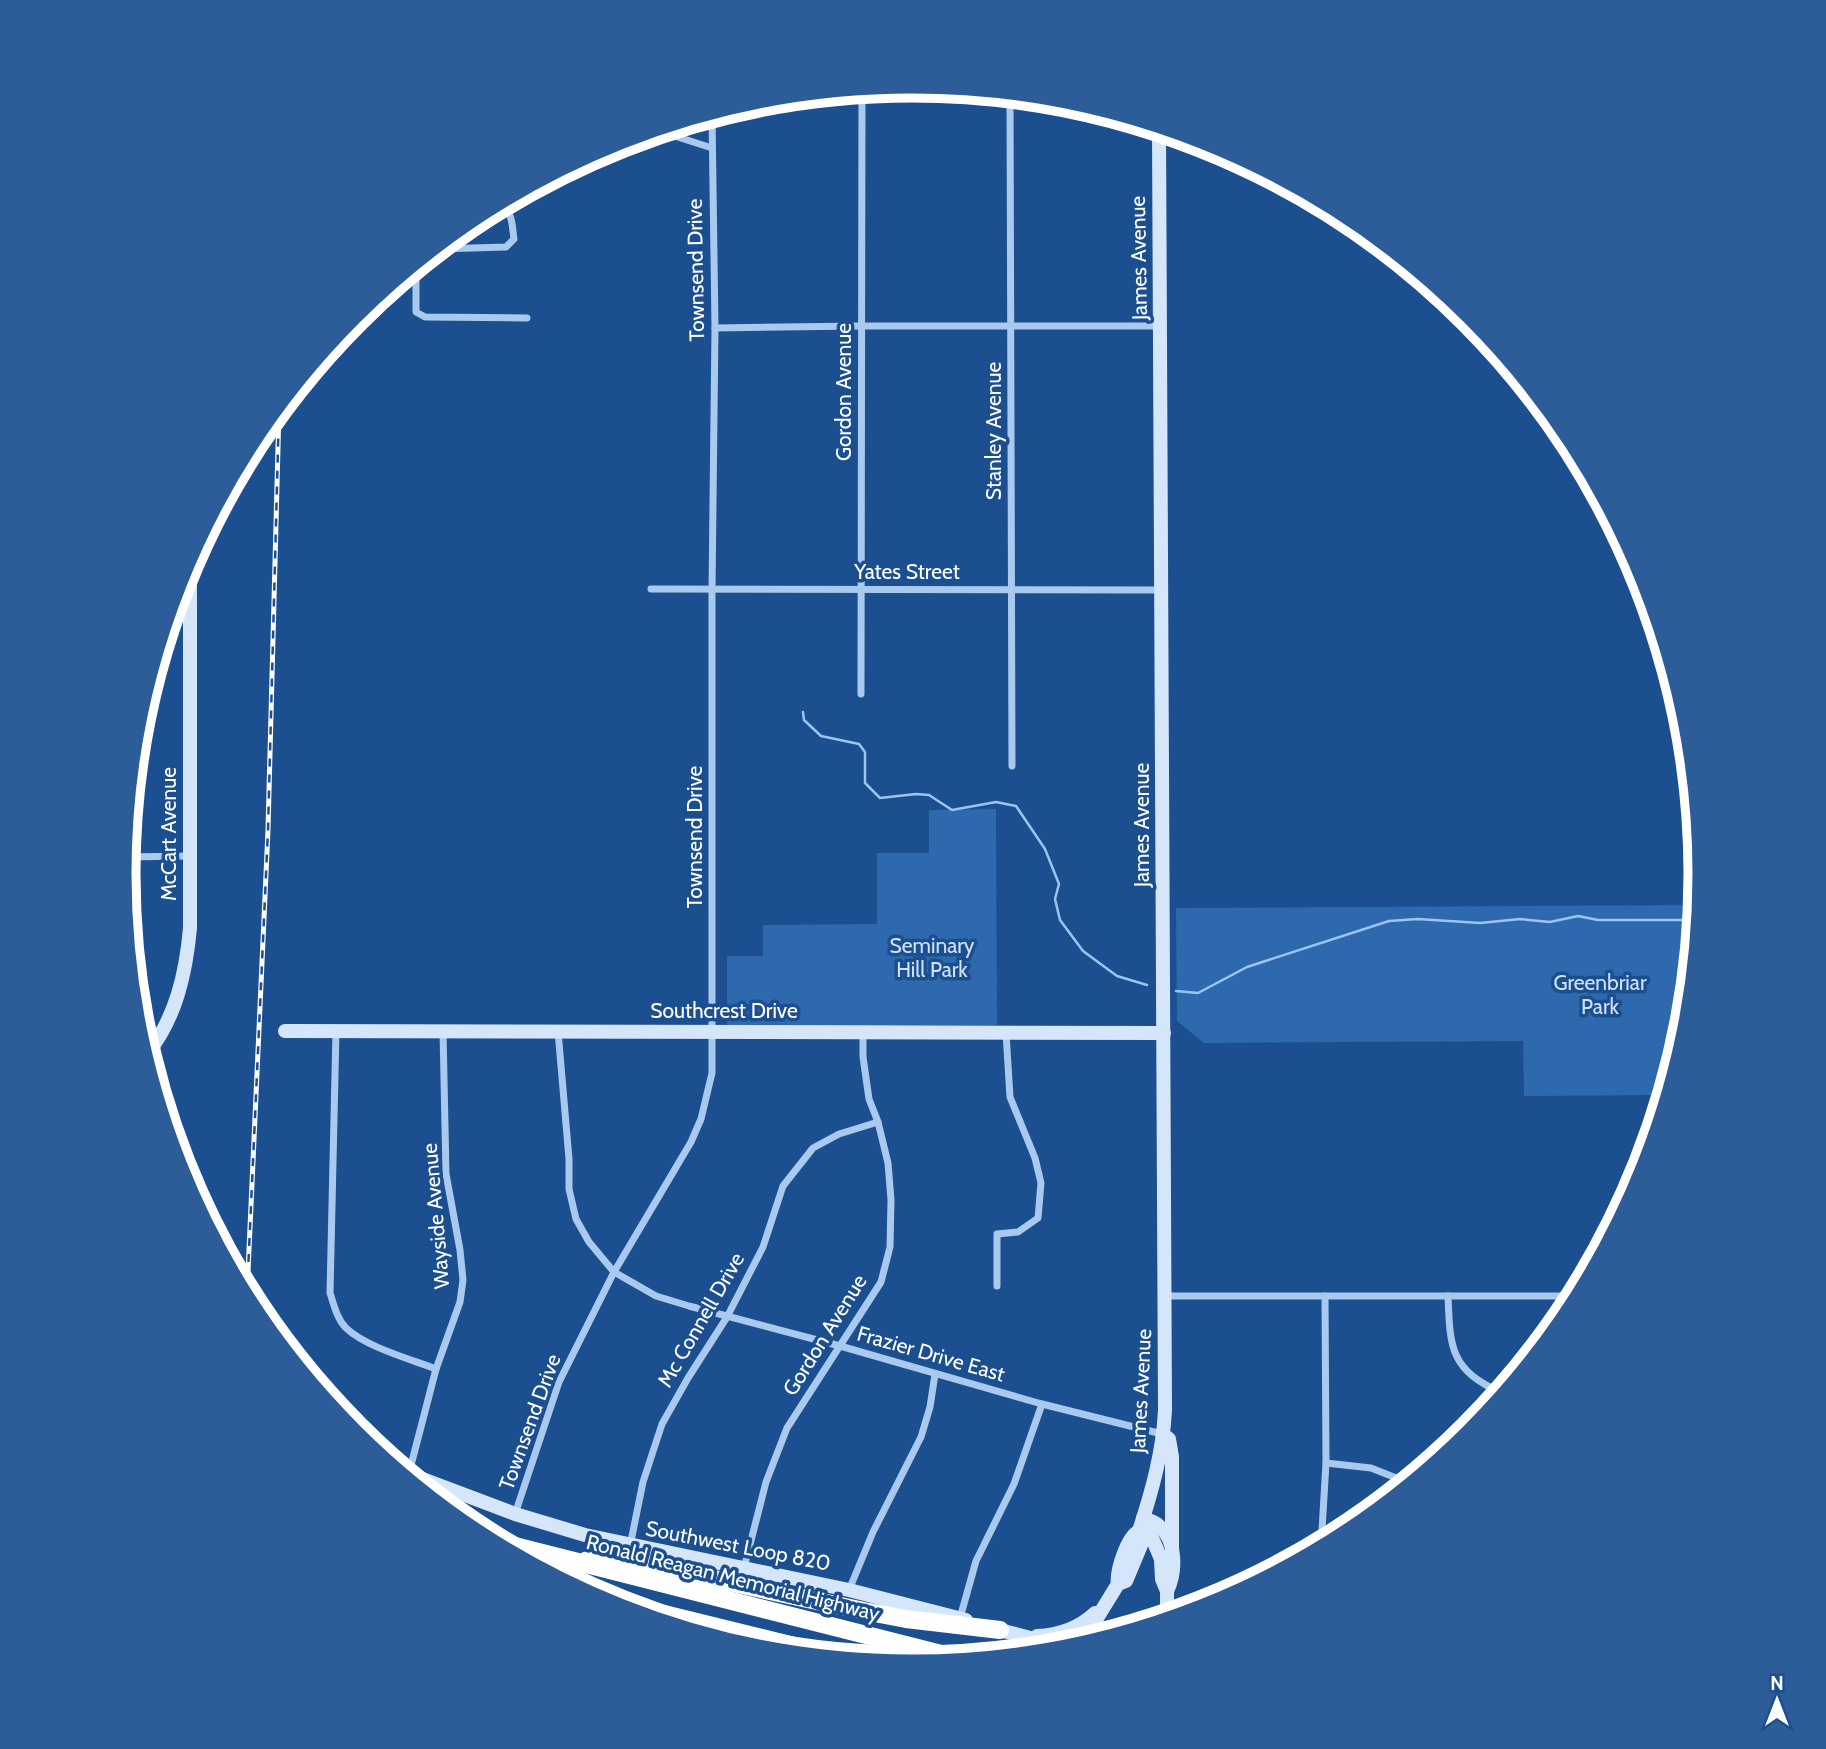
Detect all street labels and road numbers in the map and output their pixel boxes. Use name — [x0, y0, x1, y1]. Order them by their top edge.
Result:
street label: James Avenue — [1125, 195, 1152, 321]
street label: Townsend Drive — [682, 198, 709, 342]
street label: Gordon Avenue — [831, 323, 856, 461]
street label: Stanley Avenue — [981, 362, 1006, 500]
street label: Yates Street — [853, 559, 960, 584]
street label: James Avenue — [1129, 763, 1154, 888]
street label: Townsend Drive — [682, 765, 707, 908]
street label: McCart Avenue — [156, 767, 181, 901]
street label: Southcrest Drive — [650, 998, 798, 1023]
street label: Wayside Avenue — [417, 1142, 454, 1290]
street label: Mc Connell Drive — [652, 1248, 749, 1391]
street label: Gordon Avenue — [777, 1269, 872, 1400]
street label: Frazier Drive East — [854, 1321, 1008, 1387]
street label: James Avenue — [1125, 1328, 1156, 1455]
street label: Townsend Drive — [493, 1350, 566, 1493]
street label: Southwest Loop 820 — [644, 1515, 833, 1576]
street label: Ronald Reagan Memorial Highway — [584, 1529, 883, 1626]

